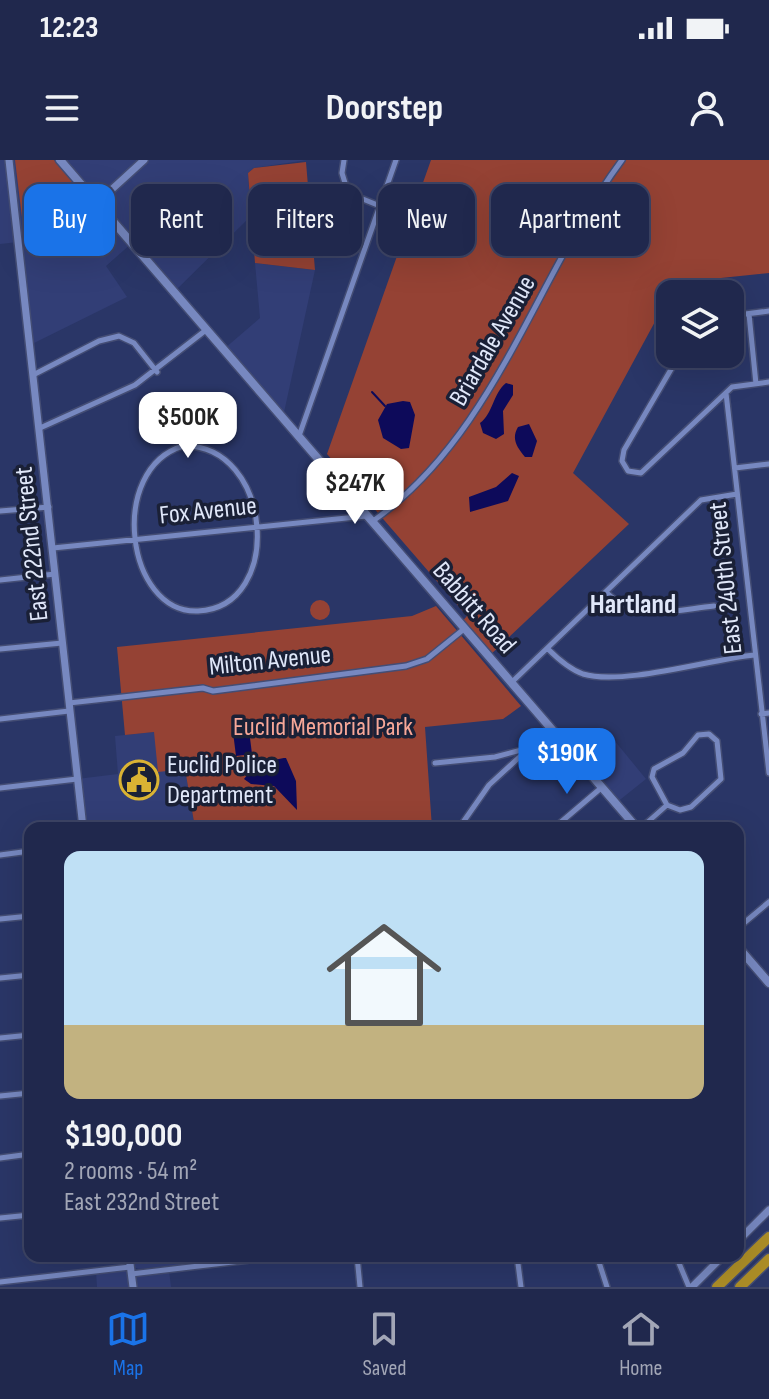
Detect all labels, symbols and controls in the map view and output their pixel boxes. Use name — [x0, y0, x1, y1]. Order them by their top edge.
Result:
text: 12:23 — [40, 10, 99, 46]
icon: menu — [40, 86, 84, 130]
icon: person — [685, 86, 729, 130]
text: Doorstep — [326, 87, 443, 130]
chip: Buy — [24, 184, 115, 256]
chip: Rent — [131, 184, 232, 256]
chip: Filters — [248, 184, 362, 256]
chip: New — [378, 184, 475, 256]
chip: Apartment — [491, 184, 649, 256]
street label: Briardale Avenue — [443, 271, 543, 411]
map controls — [656, 280, 744, 368]
button: layers — [656, 280, 744, 368]
pin: $500K — [132, 392, 244, 460]
text: $500K — [157, 402, 219, 433]
pin: $247K — [299, 458, 411, 526]
street label: East 222nd Street — [8, 465, 56, 623]
text: $247K — [325, 468, 385, 499]
street label: Fox Avenue — [158, 490, 258, 532]
street label: East 240th Street — [703, 500, 749, 656]
street label: Babbitt Road — [426, 556, 522, 660]
district label: Hartland — [590, 588, 676, 621]
street label: Milton Avenue — [207, 639, 333, 683]
park label: Euclid Memorial Park — [233, 712, 413, 743]
pin: $190K — [511, 728, 623, 796]
text: $190K — [536, 738, 598, 769]
place label: Euclid Police Department — [167, 750, 277, 811]
public building icon: Euclid Police Department — [118, 759, 160, 801]
icon: home — [312, 903, 456, 1047]
text: $190,000 — [64, 1115, 183, 1156]
text: 2 rooms · 54 m² — [64, 1156, 197, 1187]
text: East 232nd Street — [64, 1187, 219, 1218]
tab: Map — [106, 1307, 150, 1382]
tab: Saved — [362, 1307, 407, 1382]
tab: Home — [619, 1307, 663, 1382]

